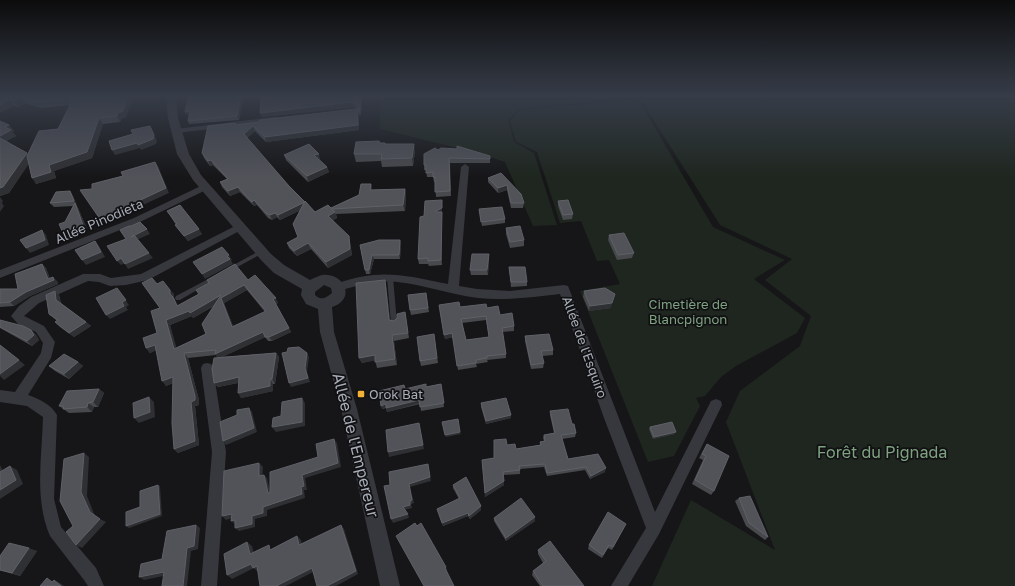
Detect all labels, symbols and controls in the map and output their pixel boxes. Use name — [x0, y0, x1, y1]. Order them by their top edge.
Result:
street label: Allée Pinodieta — [52, 195, 146, 247]
street label: Allée de l'Esquiro — [559, 294, 611, 400]
park label: Cimetière de Blancpignon — [649, 296, 727, 327]
street label: Allée de l'Empereur — [328, 371, 384, 519]
place label: Orok Bat — [369, 386, 423, 402]
marker: Orok Bat — [356, 389, 366, 399]
park label: Forêt du Pignada — [817, 442, 947, 462]

